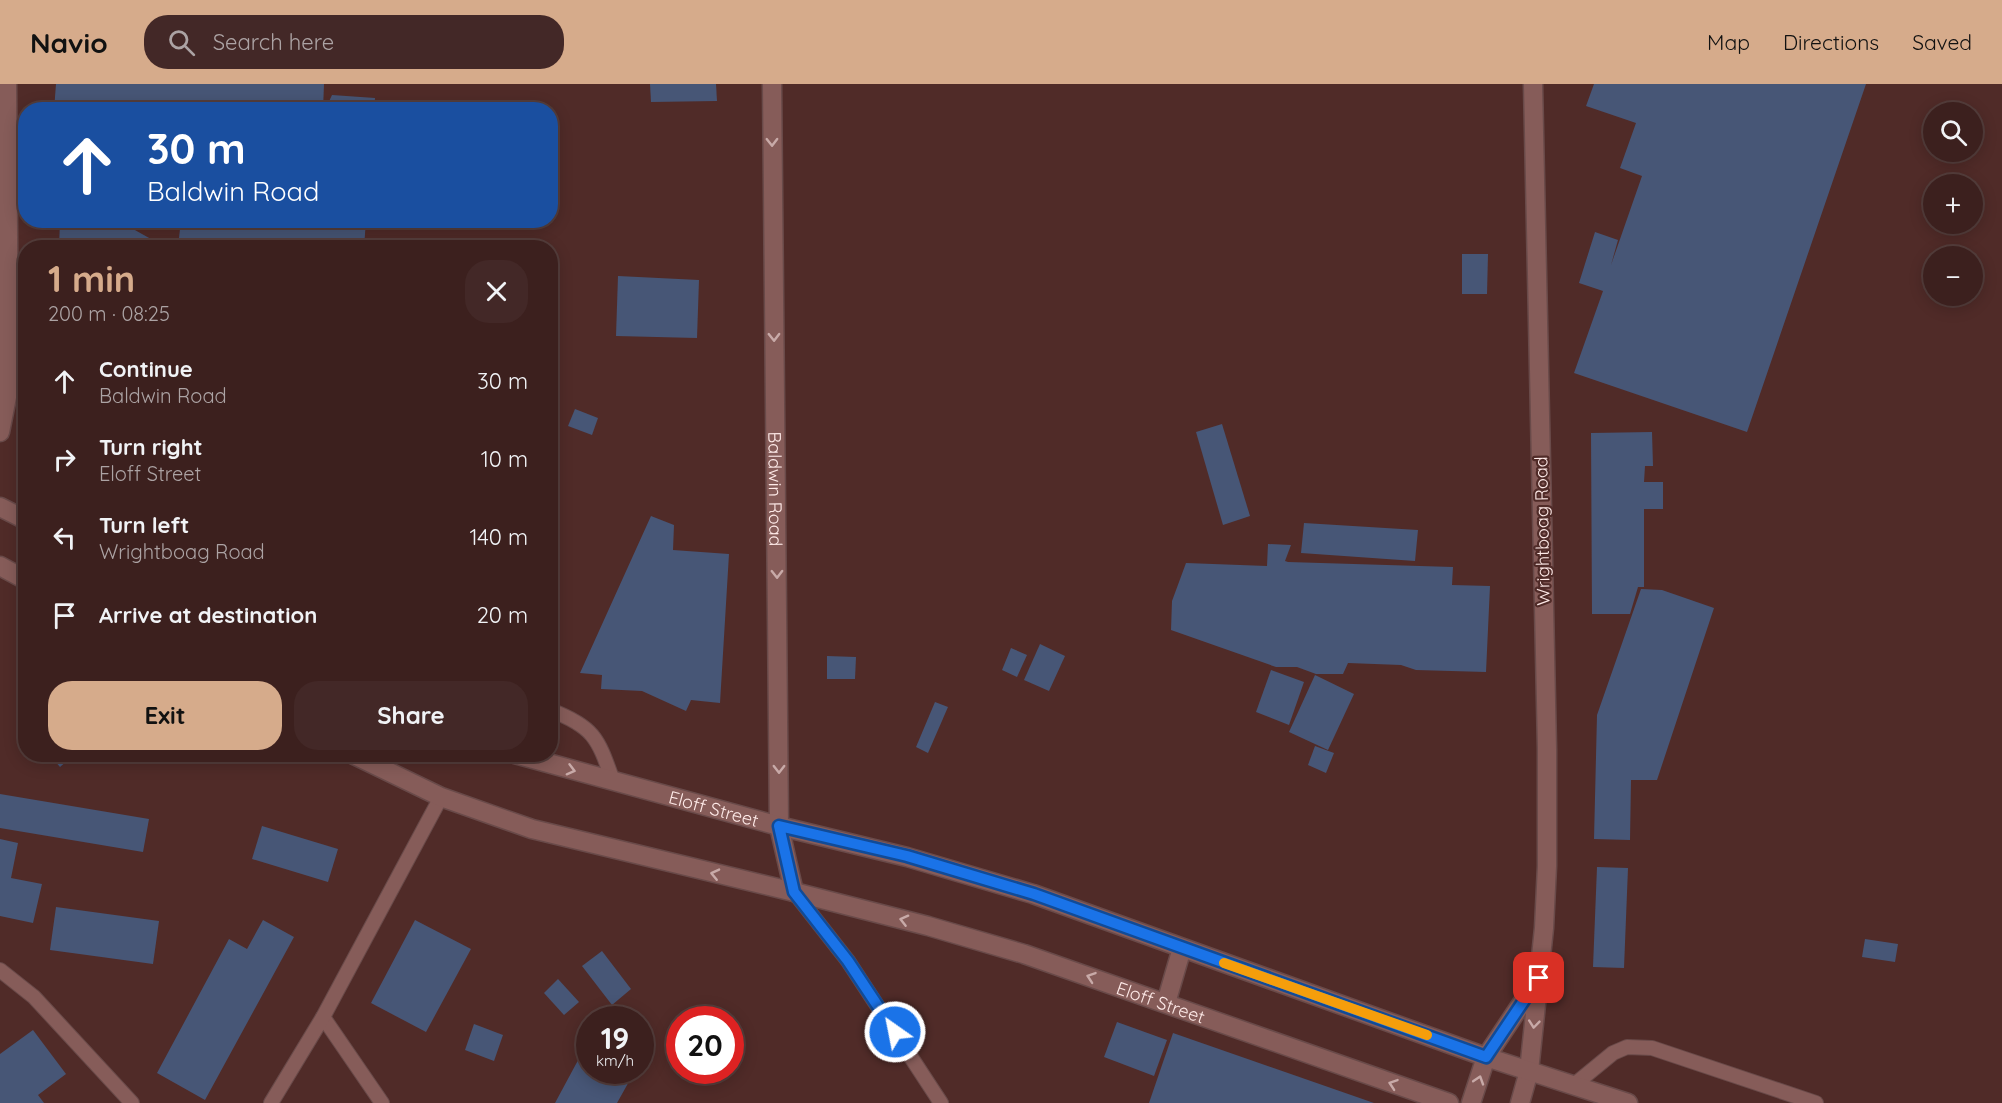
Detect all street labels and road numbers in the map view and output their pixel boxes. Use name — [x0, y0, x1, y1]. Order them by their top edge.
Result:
street label: Baldwin Road — [764, 431, 788, 547]
street label: Wrightboag Road — [1529, 456, 1555, 606]
street label: Eloff Street — [666, 785, 761, 831]
street label: Eloff Street — [1114, 976, 1208, 1028]

